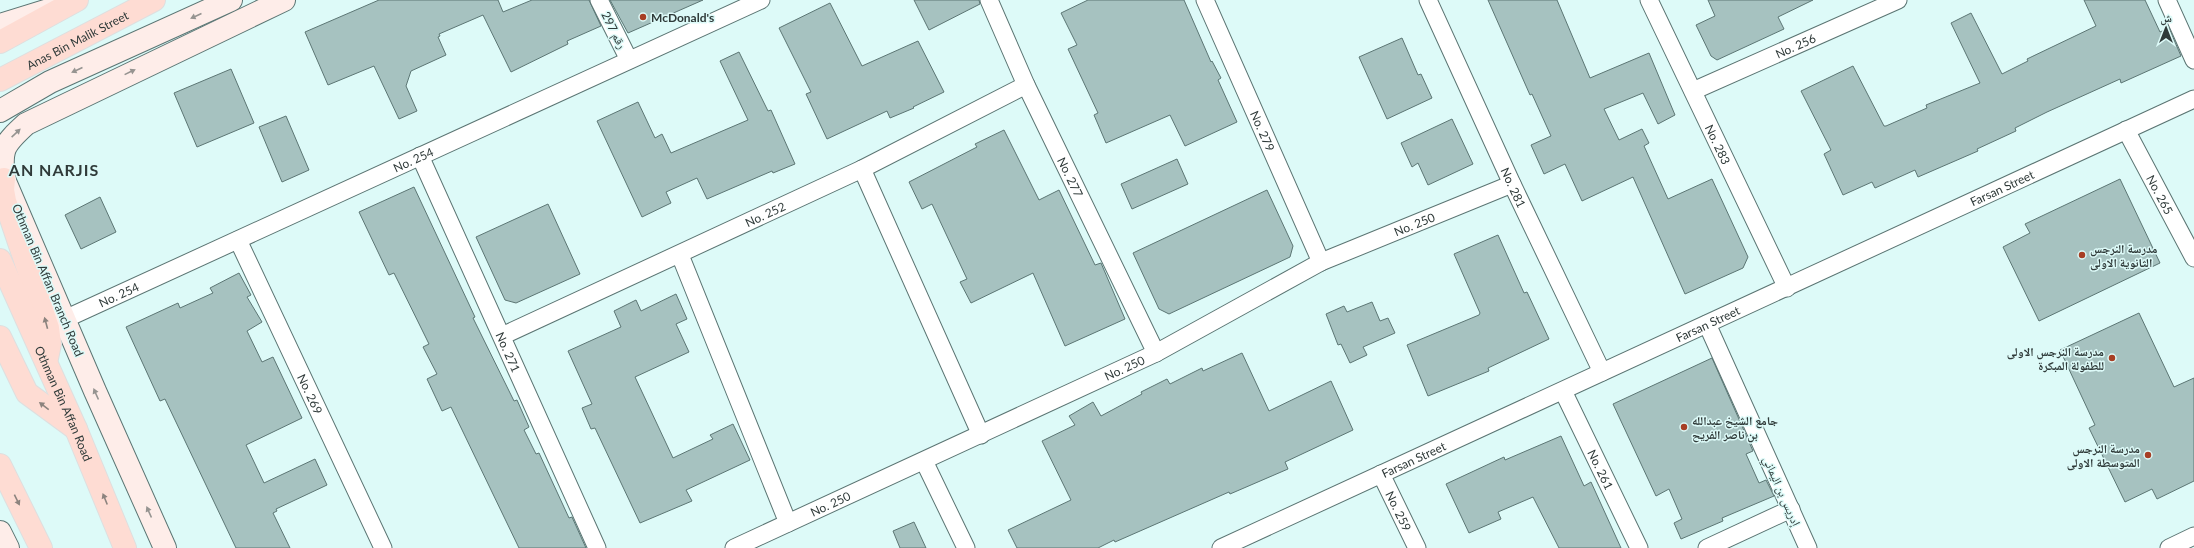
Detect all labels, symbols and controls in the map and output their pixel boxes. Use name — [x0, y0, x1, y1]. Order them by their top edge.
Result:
street label: Anas Bin Malik Street — [24, 7, 131, 73]
north arrow — [2146, 8, 2186, 48]
street label: رقم 297 — [597, 9, 630, 52]
place label: McDonald's — [651, 10, 714, 25]
text: ش — [2160, 11, 2172, 26]
marker: McDonald's — [638, 12, 648, 22]
one-way arrow — [190, 13, 201, 19]
street label: No. 256 — [1773, 30, 1818, 61]
one-way arrow — [72, 67, 83, 73]
one-way arrow — [125, 69, 136, 75]
street label: No. 279 — [1247, 108, 1278, 153]
street label: No. 283 — [1702, 122, 1734, 167]
one-way arrow — [11, 129, 21, 138]
street label: No. 254 — [391, 144, 436, 175]
street label: No. 277 — [1055, 155, 1087, 200]
district label: AN NARJIS — [8, 160, 99, 179]
street label: No. 281 — [1498, 165, 1530, 210]
street label: Farsan Street — [1967, 166, 2037, 209]
street label: No. 265 — [2144, 172, 2177, 217]
street label: No. 252 — [743, 198, 788, 230]
street label: Othman Bin Affan Branch Road — [9, 201, 87, 359]
street label: No. 250 — [1392, 209, 1437, 239]
place label: مدرسة النرجس الثانوية الاولى — [2090, 241, 2158, 271]
marker: مدرسة النرجس الثانوية الاولى — [2077, 250, 2087, 260]
street label: No. 254 — [96, 279, 141, 310]
street label: Farsan Street — [1673, 302, 1743, 345]
one-way arrow — [43, 317, 49, 329]
street label: No. 271 — [493, 329, 524, 374]
street label: Othman Bin Affan Road — [32, 343, 96, 463]
place label: مدرسة النرجس الاولى للطفولة المبكرة — [2007, 344, 2104, 373]
street label: No. 250 — [1102, 352, 1147, 383]
marker: مدرسة النرجس الاولى للطفولة المبكرة — [2107, 353, 2117, 363]
street label: No. 269 — [295, 371, 326, 416]
one-way arrow — [93, 388, 99, 399]
one-way arrow — [38, 402, 49, 411]
place label: جامع الشيخ عبدالله بن ناصر الفريح — [1692, 413, 1778, 443]
marker: جامع الشيخ عبدالله بن ناصر الفريح — [1679, 422, 1689, 432]
street label: Farsan Street — [1379, 438, 1449, 480]
place label: مدرسة النرجس المتوسطة الاولى — [2067, 441, 2140, 471]
street label: No. 261 — [1585, 447, 1617, 492]
marker: مدرسة النرجس المتوسطة الاولى — [2143, 450, 2153, 460]
street label: إدريس بن اليماني — [1757, 454, 1804, 529]
street label: No. 250 — [808, 488, 853, 519]
street label: No. 259 — [1383, 488, 1415, 533]
one-way arrow — [101, 493, 108, 505]
one-way arrow — [14, 494, 20, 506]
one-way arrow — [146, 507, 152, 518]

